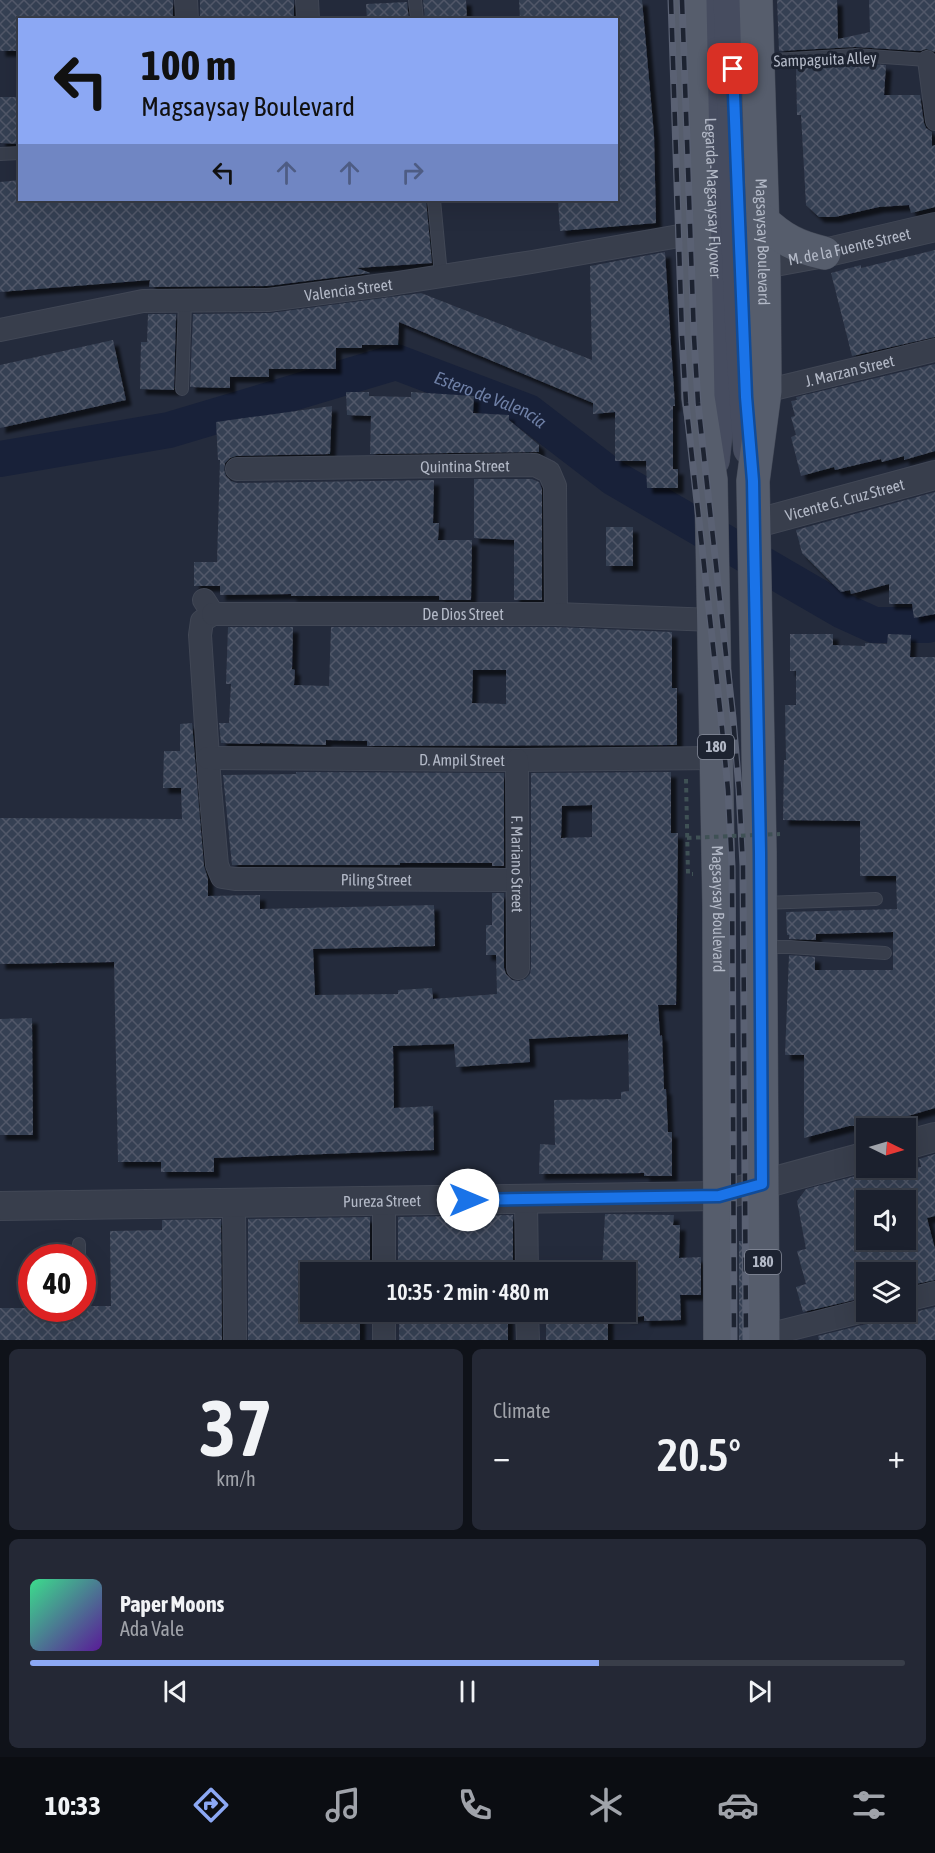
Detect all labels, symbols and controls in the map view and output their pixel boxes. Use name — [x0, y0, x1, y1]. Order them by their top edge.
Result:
text: 100 m — [141, 41, 236, 89]
icon: left — [42, 42, 120, 120]
pin — [707, 43, 758, 94]
street label: Sampaguita Alley — [773, 48, 877, 71]
icon: arrive — [716, 52, 749, 85]
text: Magsaysay Boulevard — [141, 91, 355, 122]
street label: Legarda-Magsaysay Flyover — [701, 117, 725, 279]
icon: left — [207, 156, 240, 189]
icon: ahead — [270, 156, 303, 189]
icon: ahead — [333, 156, 366, 189]
icon: right — [396, 156, 429, 189]
street label: Magsaysay Boulevard — [752, 178, 773, 305]
street label: M. de la Fuente Street — [787, 224, 913, 268]
street label: Valencia Street — [303, 275, 394, 304]
street label: J. Marzan Street — [803, 351, 896, 390]
water label: Estero de Valencia — [432, 367, 551, 433]
street label: Quintina Street — [420, 456, 510, 476]
street label: Vicente G. Cruz Street — [783, 475, 907, 524]
street label: De Dios Street — [422, 605, 504, 623]
road number: 180 — [698, 735, 734, 759]
street label: D. Ampil Street — [419, 750, 505, 770]
street label: F. Mariano Street — [508, 815, 527, 913]
street label: Magsaysay Boulevard — [708, 845, 728, 972]
street label: Piling Street — [341, 870, 412, 889]
north arrow — [856, 1118, 916, 1178]
map controls — [856, 1118, 916, 1322]
position arrow — [436, 1168, 500, 1232]
button: sound — [856, 1190, 916, 1250]
street label: Pureza Street — [343, 1191, 422, 1210]
speed limit sign: 40 — [18, 1244, 96, 1322]
road number: 180 — [745, 1250, 781, 1274]
button: layers — [856, 1262, 916, 1322]
text: 10:35 · 2 min · 480 m — [387, 1279, 549, 1305]
text: 37 — [199, 1383, 273, 1473]
text: Climate — [493, 1399, 550, 1422]
text: 20.5° — [657, 1429, 741, 1481]
text: − — [493, 1437, 510, 1475]
text: + — [888, 1437, 905, 1475]
text: km/h — [216, 1467, 256, 1490]
text: Paper Moons — [120, 1591, 224, 1617]
text: Ada Vale — [120, 1617, 184, 1640]
icon: previous — [159, 1675, 192, 1708]
icon: pause — [451, 1675, 484, 1708]
icon: next — [743, 1675, 776, 1708]
icon: directions — [190, 1784, 232, 1826]
icon: music — [322, 1784, 364, 1826]
icon: phone — [454, 1784, 496, 1826]
icon: climate — [585, 1784, 627, 1826]
icon: car — [717, 1784, 759, 1826]
icon: filters — [848, 1784, 890, 1826]
text: 10:33 — [45, 1790, 101, 1821]

